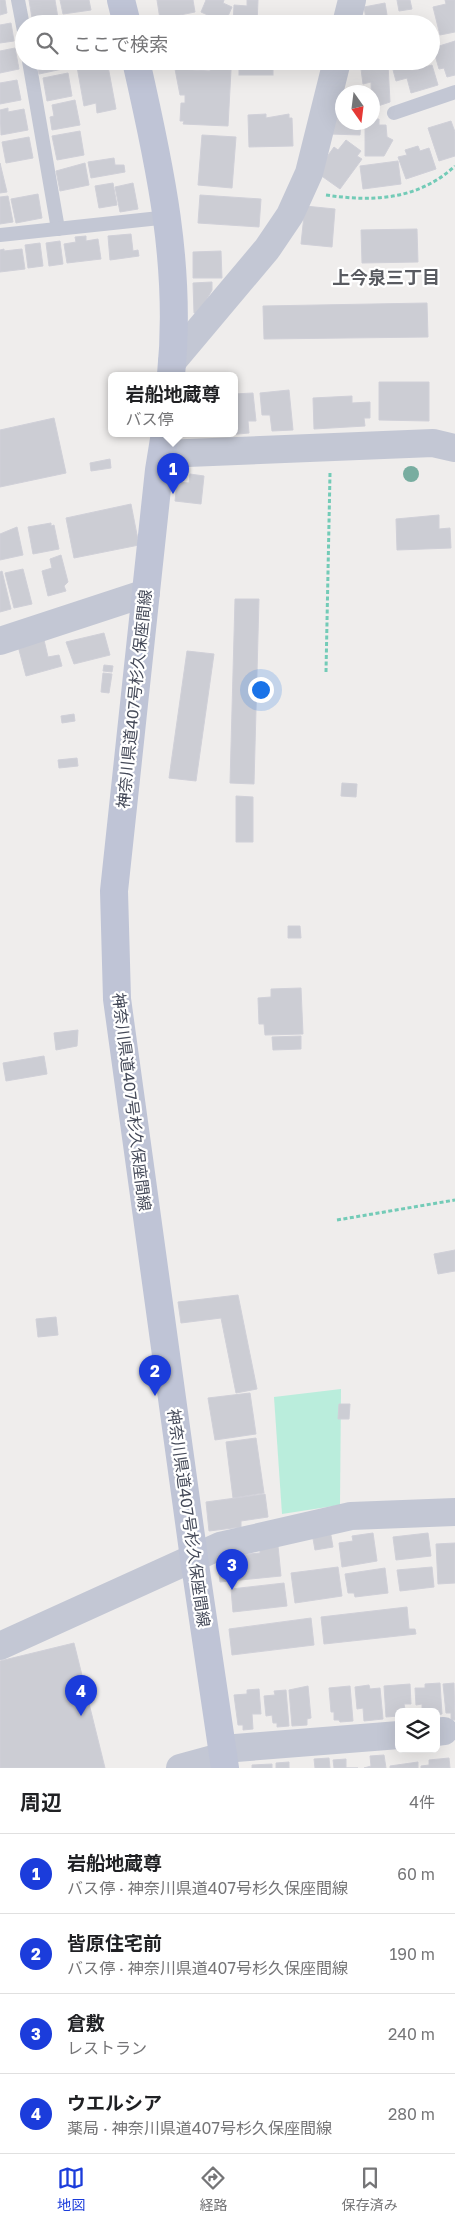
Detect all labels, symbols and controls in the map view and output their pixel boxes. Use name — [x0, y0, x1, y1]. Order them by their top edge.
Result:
search box — [15, 15, 440, 70]
icon: search — [33, 29, 61, 57]
text: ここで検索 — [73, 32, 168, 55]
north arrow — [335, 85, 380, 130]
district label: 上今泉三丁目 — [332, 266, 440, 288]
popup — [108, 372, 238, 437]
text: 岩船地蔵尊 — [125, 382, 221, 405]
text: バス停 — [125, 409, 174, 429]
pin: 1 — [157, 453, 189, 494]
street label: 神奈川県道407号杉久保座間線 — [113, 588, 155, 810]
your location — [248, 677, 274, 703]
street label: 神奈川県道407号杉久保座間線 — [109, 992, 155, 1212]
pin: 2 — [139, 1355, 171, 1396]
street label: 神奈川県道407号杉久保座間線 — [164, 1408, 214, 1628]
pin: 3 — [216, 1549, 248, 1590]
pin: 4 — [65, 1675, 97, 1716]
map controls — [395, 1708, 440, 1753]
button: layers — [395, 1708, 440, 1753]
text: 周辺 — [20, 1789, 62, 1815]
text: 4件 — [409, 1792, 435, 1812]
text: 岩船地蔵尊 — [67, 1851, 162, 1874]
text: 1 — [32, 1864, 40, 1884]
text: 60 m — [397, 1864, 435, 1884]
text: バス停 · 神奈川県道407号杉久保座間線 — [67, 1878, 348, 1898]
text: 皆原住宅前 — [67, 1931, 162, 1954]
text: 2 — [31, 1944, 41, 1964]
text: 190 m — [389, 1944, 435, 1964]
text: バス停 · 神奈川県道407号杉久保座間線 — [67, 1958, 348, 1978]
text: 倉敷 — [67, 2011, 105, 2034]
text: 3 — [31, 2024, 41, 2044]
text: 240 m — [388, 2024, 435, 2044]
text: レストラン — [67, 2038, 147, 2058]
text: ウエルシア — [67, 2091, 162, 2114]
text: 4 — [31, 2104, 41, 2124]
text: 280 m — [388, 2104, 435, 2124]
text: 薬局 · 神奈川県道407号杉久保座間線 — [67, 2118, 332, 2138]
tab: 地図 — [57, 2164, 85, 2214]
tab: 経路 — [199, 2164, 227, 2214]
tab: 保存済み — [342, 2164, 398, 2214]

